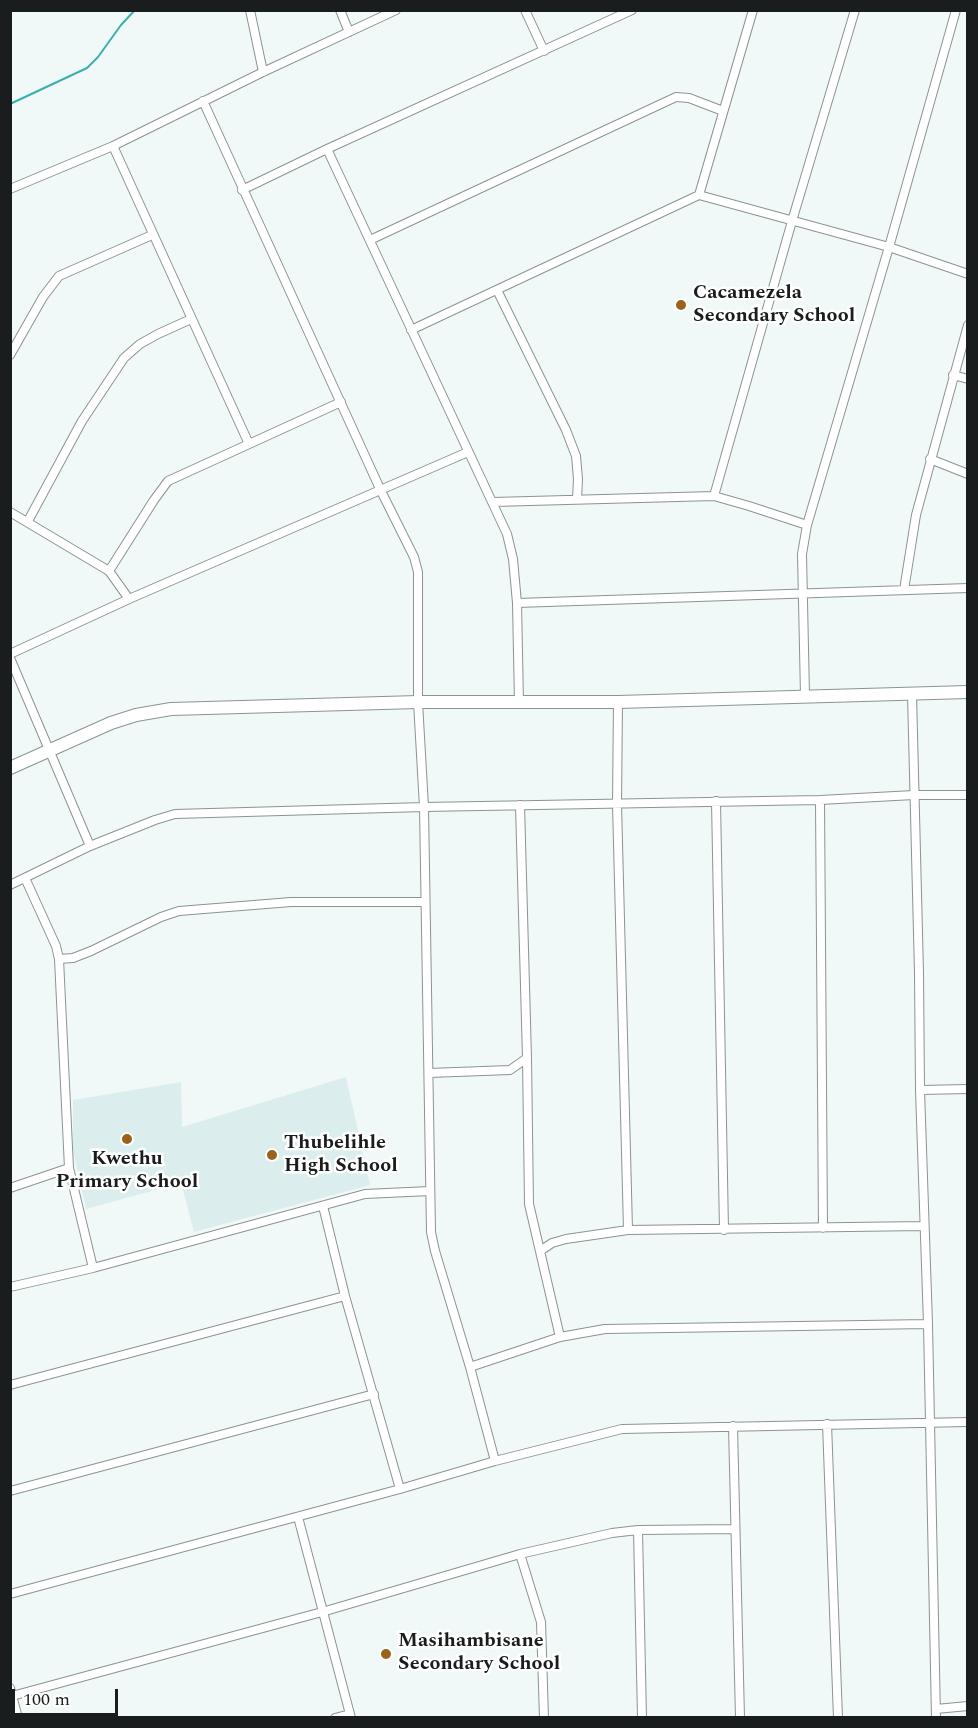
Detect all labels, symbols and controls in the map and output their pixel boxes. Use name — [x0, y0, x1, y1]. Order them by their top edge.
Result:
place label: Cacamezela Secondary School — [693, 282, 855, 329]
marker: Cacamezela Secondary School — [674, 298, 688, 312]
marker: Kwethu Primary School — [120, 1132, 134, 1146]
place label: Thubelihle High School — [284, 1132, 398, 1179]
place label: Kwethu Primary School — [56, 1148, 198, 1195]
marker: Thubelihle High School — [265, 1148, 279, 1162]
place label: Masihambisane Secondary School — [398, 1630, 560, 1677]
marker: Masihambisane Secondary School — [379, 1647, 393, 1661]
scale bar — [15, 1677, 122, 1715]
text: 100 m — [23, 1686, 70, 1713]

